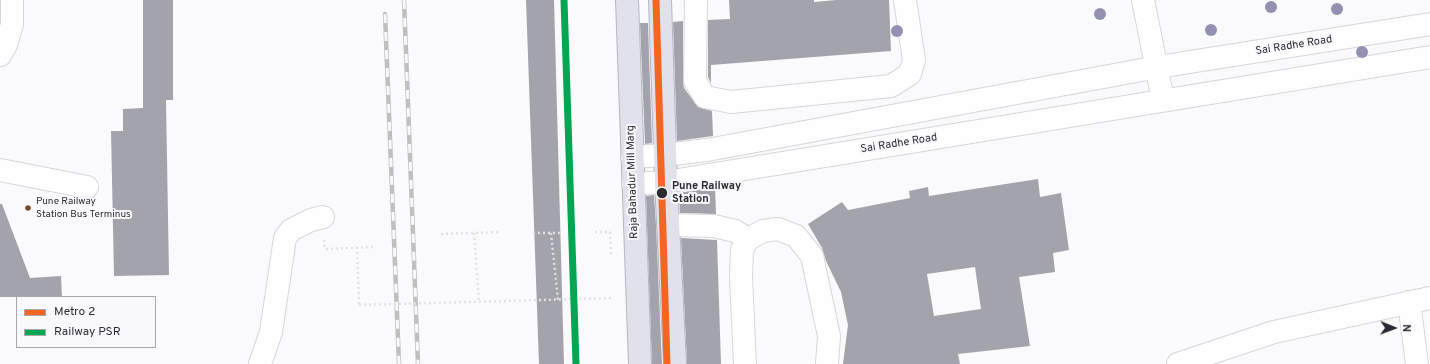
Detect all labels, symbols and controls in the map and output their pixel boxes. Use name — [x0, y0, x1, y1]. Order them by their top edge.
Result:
street label: Sai Radhe Road — [1255, 33, 1333, 59]
street label: Raja Bahadur Mill Marg — [624, 125, 642, 239]
street label: Sai Radhe Road — [860, 131, 938, 157]
place label: Pune Railway Station — [672, 180, 741, 206]
marker: Pune Railway Station — [655, 186, 669, 200]
place label: Pune Railway Station Bus Terminus — [36, 196, 131, 220]
marker: Pune Railway Station Bus Terminus — [23, 203, 33, 213]
legend — [16, 296, 156, 348]
text: Metro 2 — [54, 304, 95, 320]
north arrow — [1374, 308, 1414, 348]
text: Railway PSR — [54, 324, 121, 340]
text: N — [1399, 324, 1413, 332]

